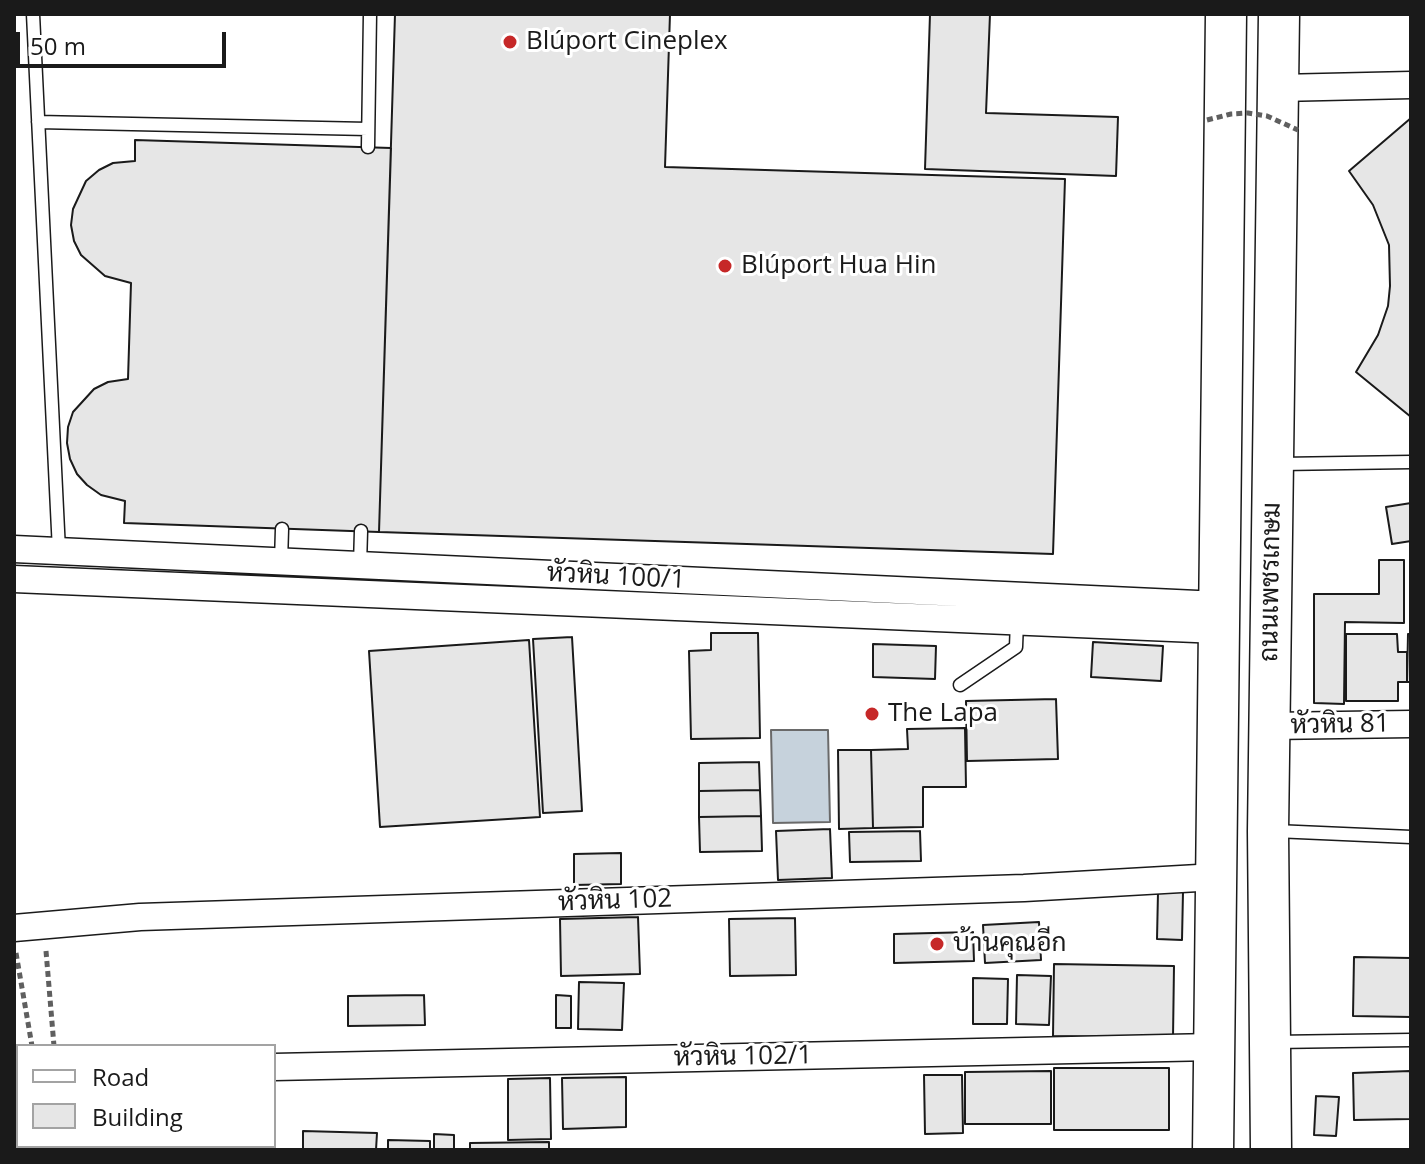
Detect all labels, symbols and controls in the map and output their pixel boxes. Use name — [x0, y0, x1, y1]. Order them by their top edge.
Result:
scale bar — [20, 16, 230, 66]
place label: Blúport Cineplex — [526, 26, 728, 58]
text: 50 m — [30, 29, 86, 62]
marker: Blúport Cineplex — [501, 33, 519, 51]
place label: Blúport Hua Hin — [741, 250, 936, 282]
marker: Blúport Hua Hin — [716, 257, 734, 275]
street label: ถนนเพชรเกษม — [1254, 502, 1288, 662]
street label: หัวหิน 100/1 — [546, 558, 686, 596]
place label: The Lapa — [888, 698, 998, 730]
marker: The Lapa — [863, 705, 881, 723]
street label: หัวหิน 81 — [1290, 709, 1390, 741]
street label: หัวหิน 102 — [557, 883, 673, 919]
place label: บ้านคุณอีก — [953, 928, 1066, 960]
marker: บ้านคุณอีก — [928, 935, 946, 953]
street label: หัวหิน 102/1 — [673, 1040, 813, 1074]
legend — [16, 1044, 276, 1148]
text: Road — [92, 1060, 149, 1093]
text: Building — [92, 1100, 183, 1133]

